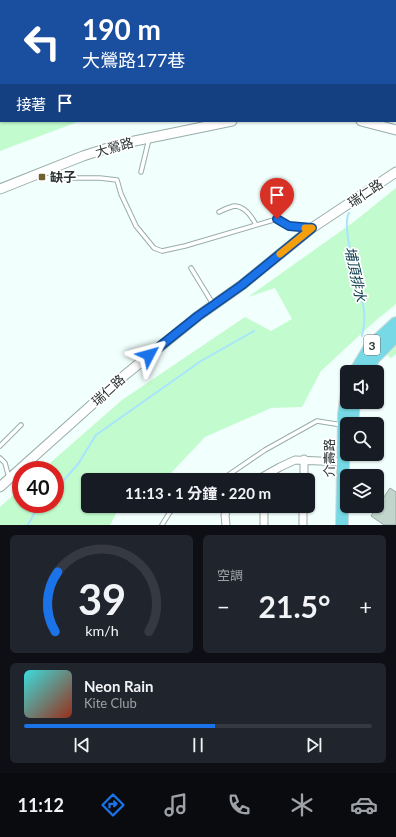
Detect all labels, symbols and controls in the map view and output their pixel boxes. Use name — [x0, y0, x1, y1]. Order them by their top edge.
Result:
text: 190 m — [82, 12, 161, 46]
icon: left — [16, 16, 68, 68]
text: 大鶯路177巷 — [82, 49, 185, 71]
icon: arrive — [54, 92, 76, 114]
text: 接著 — [16, 95, 46, 113]
street label: 大鶯路 — [93, 134, 135, 160]
place label: 缺子 — [50, 169, 76, 185]
marker: 缺子 — [37, 172, 47, 182]
street label: 瑞仁路 — [344, 175, 386, 211]
pin — [260, 178, 294, 219]
icon: arrive — [266, 184, 288, 206]
water label: 埔頂排水 — [342, 245, 370, 304]
position arrow — [128, 334, 170, 376]
road number: 3 — [364, 335, 380, 355]
map controls — [340, 365, 384, 513]
button: sound — [340, 365, 384, 409]
street label: 瑞仁路 — [88, 371, 128, 409]
button: search — [340, 417, 384, 461]
street label: 介壽路 — [321, 438, 337, 478]
speed limit sign: 40 — [12, 461, 64, 513]
button: layers — [340, 469, 384, 513]
text: 11:13 · 1 分鐘 · 220 m — [125, 484, 271, 502]
text: 空調 — [217, 567, 243, 583]
text: 39 — [77, 574, 126, 624]
text: 21.5° — [259, 588, 330, 624]
text: − — [217, 593, 230, 620]
text: + — [359, 593, 372, 620]
text: km/h — [85, 622, 118, 639]
text: Neon Rain — [84, 677, 153, 695]
text: Kite Club — [84, 695, 137, 711]
icon: previous — [71, 734, 93, 756]
icon: pause — [187, 734, 209, 756]
icon: next — [303, 734, 325, 756]
icon: directions — [99, 791, 127, 819]
icon: music — [162, 791, 190, 819]
icon: phone — [225, 791, 253, 819]
icon: climate — [288, 791, 316, 819]
icon: car — [350, 791, 378, 819]
text: 11:12 — [17, 794, 64, 816]

